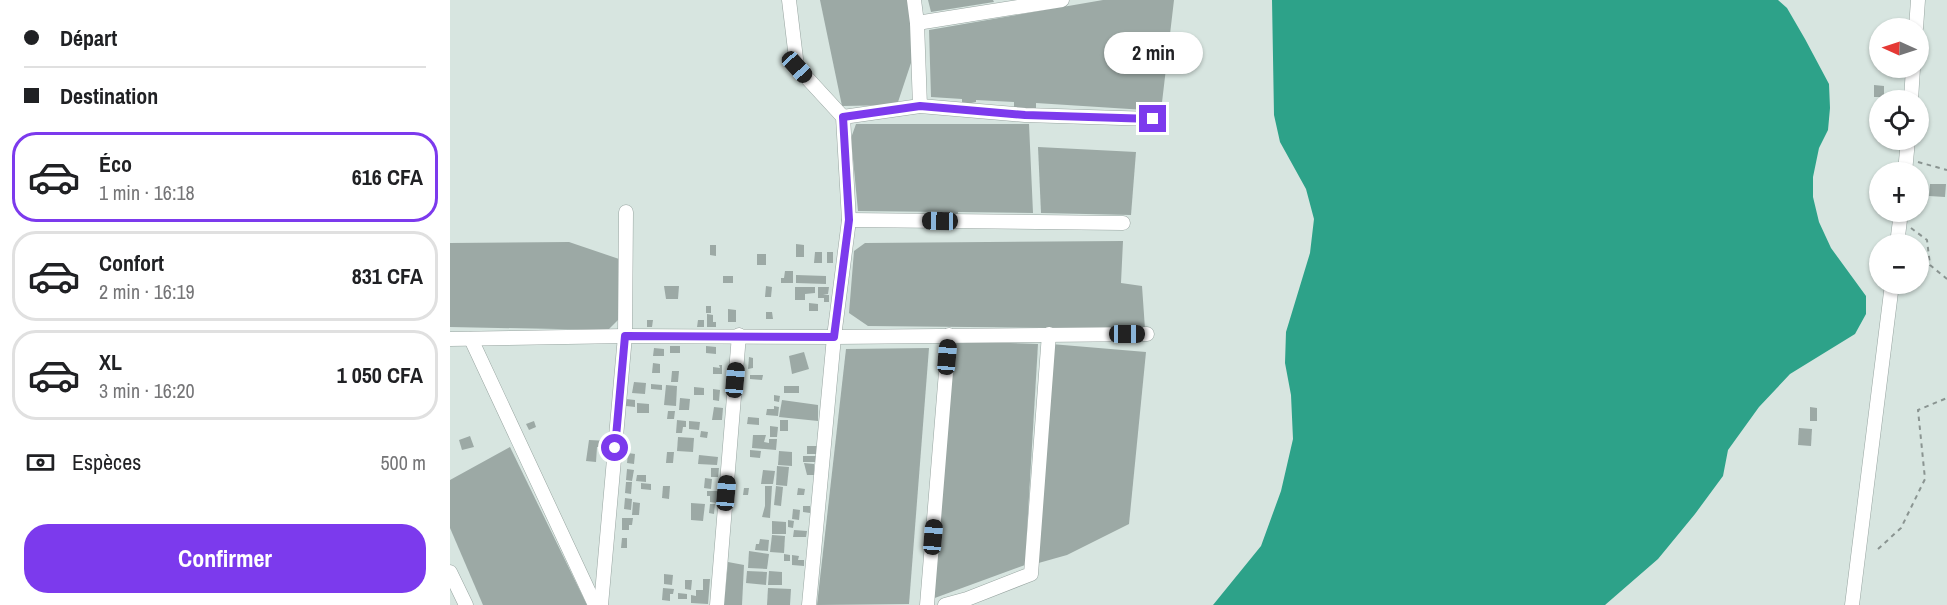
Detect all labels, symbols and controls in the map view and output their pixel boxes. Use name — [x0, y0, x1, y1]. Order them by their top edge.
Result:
north arrow — [1869, 18, 1929, 78]
map controls — [1869, 18, 1929, 294]
text: Départ — [60, 23, 117, 53]
callout: 2 min — [1104, 32, 1202, 74]
text: 2 min — [1132, 39, 1175, 66]
car — [778, 48, 816, 86]
text: Destination — [60, 81, 158, 111]
button: locate — [1869, 90, 1929, 150]
route end — [1139, 105, 1166, 132]
text: Éco — [99, 149, 132, 179]
icon: car — [27, 150, 81, 204]
text: 616 CFA — [352, 162, 423, 192]
button: + — [1869, 162, 1929, 222]
text: 1 min · 16:18 — [99, 179, 195, 206]
car — [922, 212, 958, 230]
button: − — [1869, 234, 1929, 294]
text: Confort — [99, 248, 164, 278]
icon: car — [27, 249, 81, 303]
text: 831 CFA — [352, 261, 423, 291]
text: 2 min · 16:19 — [99, 278, 195, 305]
car — [1109, 325, 1145, 343]
car — [936, 338, 958, 376]
text: XL — [99, 347, 122, 377]
icon: car — [27, 348, 81, 402]
text: 1 050 CFA — [337, 360, 423, 390]
car — [724, 361, 746, 399]
text: 3 min · 16:20 — [99, 377, 195, 404]
route start — [601, 434, 628, 461]
icon: cash — [24, 446, 57, 479]
text: Espèces — [72, 447, 141, 477]
text: 500 m — [380, 449, 426, 476]
car — [715, 474, 737, 512]
car — [922, 518, 944, 556]
button: Confirmer — [24, 524, 426, 593]

